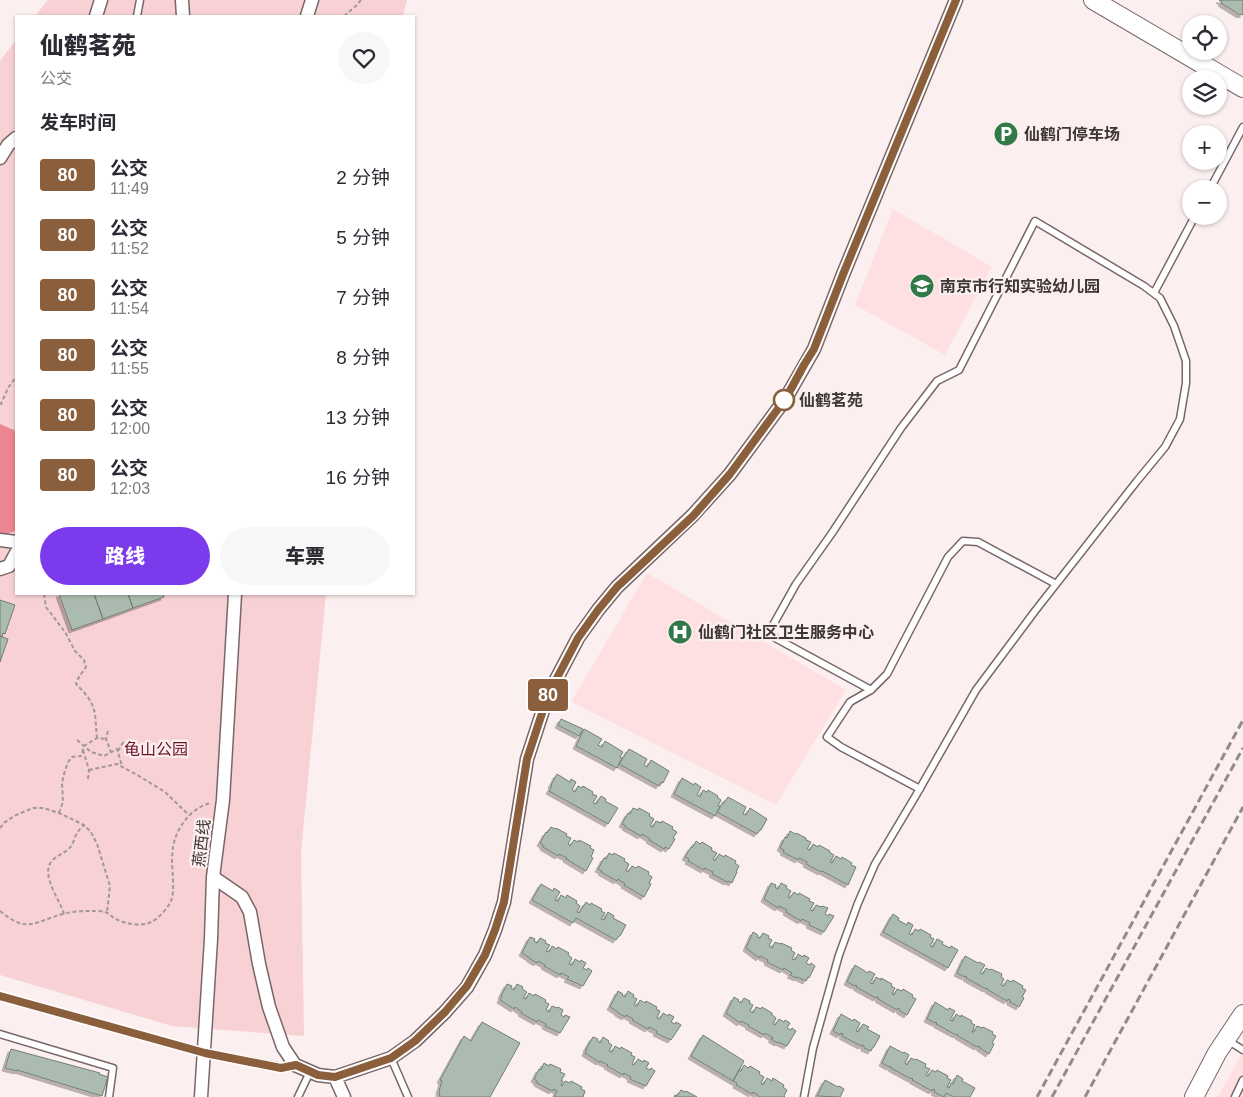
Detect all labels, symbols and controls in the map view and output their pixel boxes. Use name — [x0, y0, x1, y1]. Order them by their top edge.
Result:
map controls — [1182, 15, 1227, 225]
button: locate — [1182, 15, 1227, 60]
text: 仙鹤茗苑 — [40, 32, 136, 59]
button: heart — [338, 32, 390, 84]
text: 公交 — [40, 70, 72, 87]
button: layers — [1182, 70, 1227, 115]
text: 发车时间 — [40, 112, 116, 133]
parking icon: 仙鹤门停车场 — [993, 121, 1019, 147]
place label: 仙鹤门停车场 — [1024, 125, 1120, 143]
button: + — [1182, 125, 1227, 170]
text: 公交 — [110, 158, 148, 179]
text: 80 — [57, 165, 78, 185]
text: 2 分钟 — [336, 167, 390, 188]
text: 11:49 — [110, 180, 149, 197]
button: − — [1182, 180, 1227, 225]
text: 公交 — [110, 218, 148, 239]
text: 80 — [57, 225, 78, 245]
text: 5 分钟 — [336, 227, 390, 248]
text: 11:52 — [110, 240, 149, 257]
school or university icon: 南京市行知实验幼儿园 — [909, 273, 935, 299]
place label: 南京市行知实验幼儿园 — [940, 277, 1100, 295]
text: 公交 — [110, 278, 148, 299]
text: 80 — [57, 285, 78, 305]
text: 7 分钟 — [336, 287, 390, 308]
text: 11:54 — [110, 300, 149, 317]
text: 公交 — [110, 338, 148, 359]
text: 80 — [57, 345, 78, 365]
text: 8 分钟 — [336, 347, 390, 368]
text: 11:55 — [110, 360, 149, 377]
marker: 仙鹤茗苑 — [773, 389, 795, 411]
place label: 仙鹤茗苑 — [799, 391, 863, 409]
text: 公交 — [110, 398, 148, 419]
text: 80 — [57, 405, 78, 425]
text: 13 分钟 — [326, 407, 390, 428]
text: 12:00 — [110, 420, 150, 437]
text: 公交 — [110, 458, 148, 479]
text: 80 — [57, 465, 78, 485]
text: 16 分钟 — [326, 467, 390, 488]
text: 12:03 — [110, 480, 150, 497]
button: 路线 — [40, 527, 210, 585]
button: 车票 — [220, 527, 390, 585]
hospital icon: 仙鹤门社区卫生服务中心 — [667, 619, 693, 645]
place label: 仙鹤门社区卫生服务中心 — [698, 623, 874, 641]
line badge: 80 — [526, 679, 570, 711]
text: 80 — [538, 685, 558, 705]
park label: 龟山公园 — [124, 740, 188, 758]
street label: 燕西线 — [190, 818, 213, 868]

